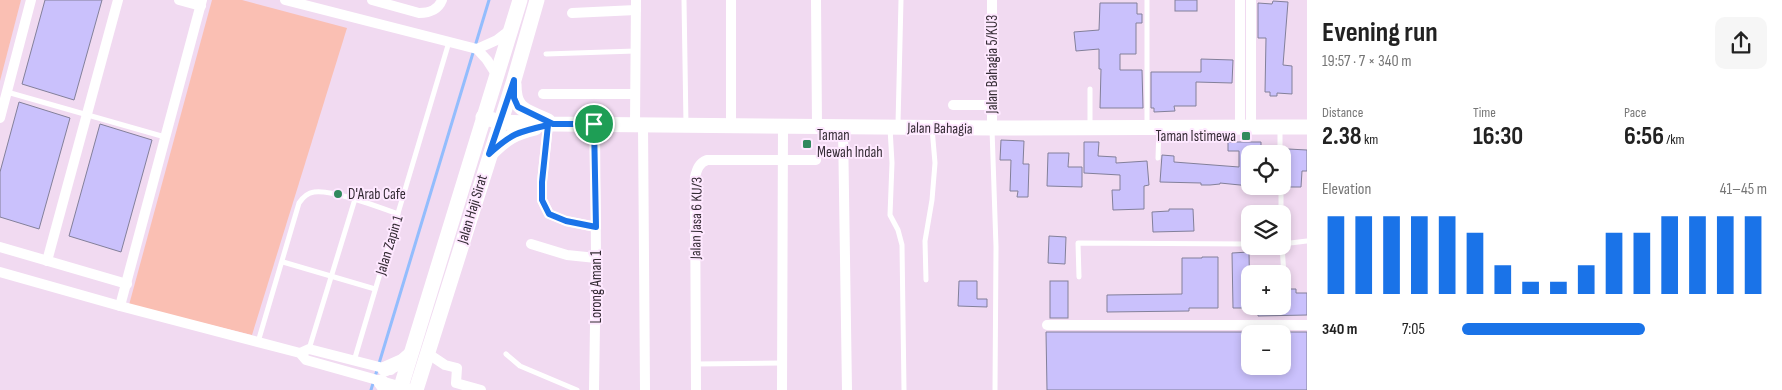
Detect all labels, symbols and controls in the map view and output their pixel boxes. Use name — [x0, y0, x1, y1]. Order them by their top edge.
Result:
street label: Jalan Bahagia 5/KU3 — [983, 15, 1002, 114]
text: Evening run — [1322, 16, 1438, 49]
button: share — [1715, 17, 1767, 69]
text: 19:57 · 7 × 340 m — [1322, 52, 1411, 71]
pin — [573, 103, 615, 145]
text: Distance — [1322, 104, 1363, 121]
text: Time — [1473, 104, 1496, 121]
text: Pace — [1624, 104, 1646, 121]
icon: arrive — [580, 110, 608, 138]
street label: Jalan Bahagia — [906, 118, 973, 139]
text: 2.38 — [1322, 121, 1362, 152]
text: 16:30 — [1473, 121, 1523, 152]
text: 6:56 — [1624, 121, 1664, 152]
place label: Taman Mewah Indah — [817, 126, 883, 162]
place label: Taman Istimewa — [1156, 127, 1236, 146]
marker: Taman Istimewa — [1240, 130, 1252, 142]
text: km — [1362, 131, 1378, 148]
text: /km — [1664, 131, 1685, 148]
marker: Taman Mewah Indah — [801, 138, 813, 150]
map controls — [1241, 145, 1291, 375]
button: locate — [1241, 145, 1291, 195]
street label: Jalan Haji Sirat — [453, 172, 492, 247]
street label: Jalan Jasa 6 KU/3 — [686, 177, 707, 260]
text: Elevation — [1322, 180, 1371, 199]
text: 41–45 m — [1720, 180, 1767, 199]
place label: D'Arab Cafe — [348, 185, 406, 204]
marker: D'Arab Cafe — [332, 188, 344, 200]
button: layers — [1241, 205, 1291, 255]
street label: Jalan Zapin 1 — [371, 212, 408, 278]
street label: Lorong Aman 1 — [587, 250, 606, 323]
button: + — [1241, 265, 1291, 315]
text: 340 m — [1322, 320, 1357, 339]
text: 7:05 — [1402, 320, 1425, 339]
button: − — [1241, 325, 1291, 375]

